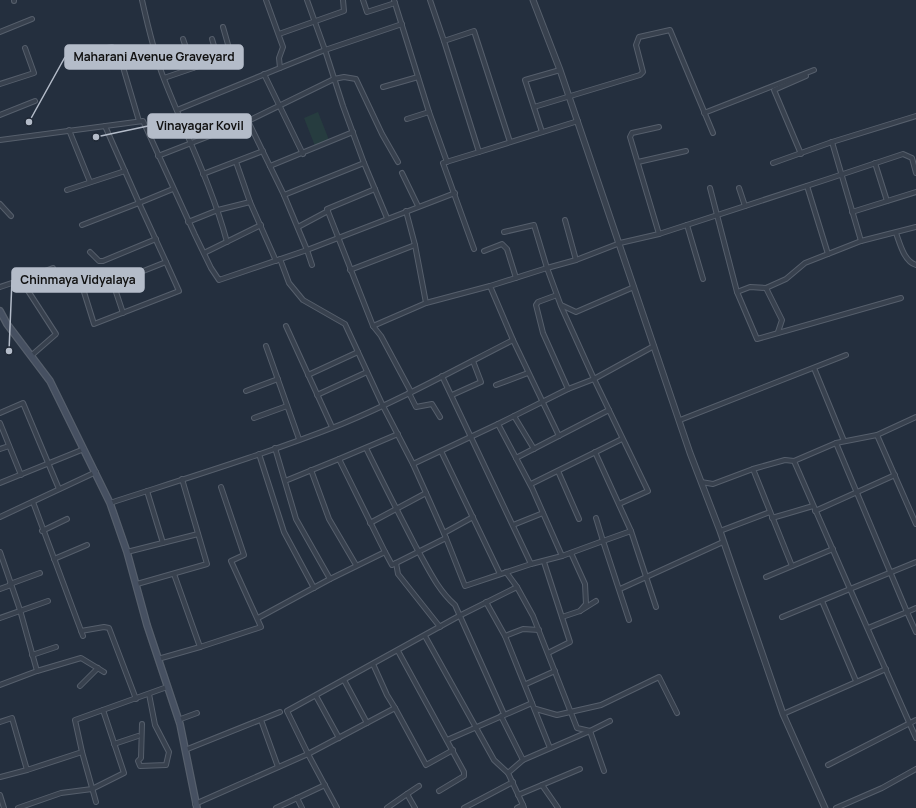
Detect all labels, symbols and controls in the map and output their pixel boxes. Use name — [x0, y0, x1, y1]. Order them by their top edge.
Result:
callout: Maharani Avenue Graveyard — [65, 45, 243, 69]
text: Maharani Avenue Graveyard — [73, 48, 235, 65]
callout: Vinayagar Kovil — [148, 114, 251, 138]
text: Vinayagar Kovil — [156, 117, 244, 134]
callout: Chinmaya Vidyalaya — [12, 268, 144, 292]
text: Chinmaya Vidyalaya — [20, 271, 136, 288]

